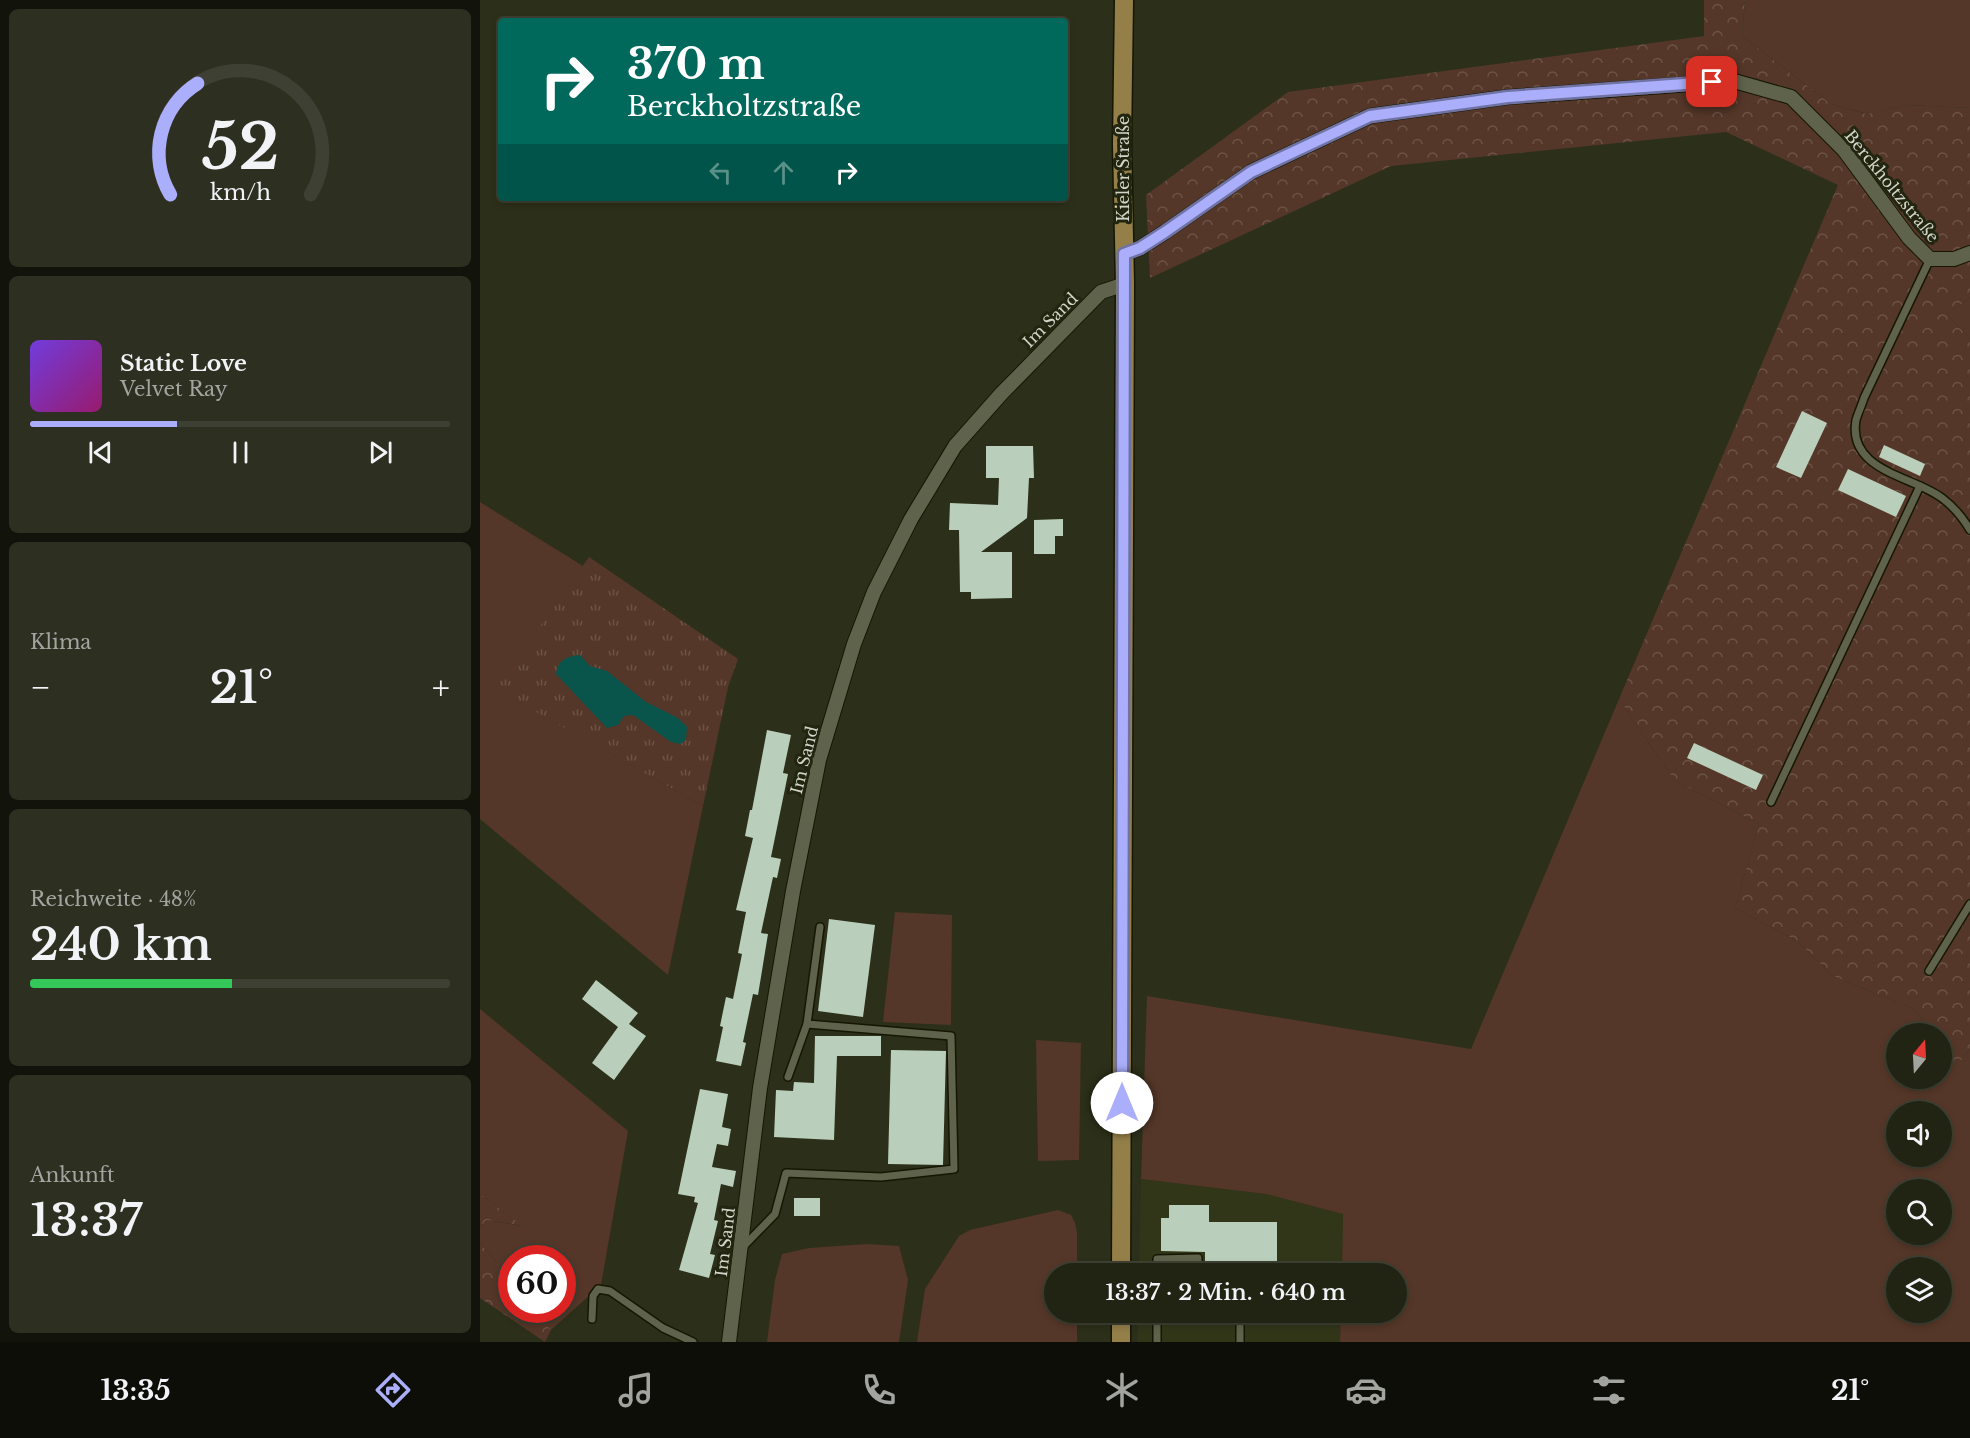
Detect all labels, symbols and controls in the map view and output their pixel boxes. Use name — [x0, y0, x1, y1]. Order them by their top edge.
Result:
text: 370 m — [627, 38, 765, 90]
icon: right — [528, 42, 606, 120]
pin — [1686, 56, 1737, 107]
icon: arrive — [1695, 65, 1728, 98]
text: Berckholtzstraße — [627, 90, 861, 123]
text: 52 — [201, 108, 279, 186]
street label: Kieler Straße — [1113, 116, 1133, 222]
street label: Berckholtzstraße — [1841, 126, 1943, 246]
icon: left — [704, 156, 737, 189]
icon: ahead — [767, 156, 800, 189]
icon: right — [830, 156, 863, 189]
text: km/h — [210, 179, 271, 206]
street label: Im Sand — [1018, 288, 1082, 352]
text: Static Love — [120, 350, 247, 377]
text: Velvet Ray — [120, 377, 228, 401]
icon: previous — [84, 436, 117, 469]
icon: pause — [224, 436, 257, 469]
icon: next — [364, 436, 397, 469]
text: Klima — [30, 630, 91, 654]
text: 21° — [210, 659, 273, 715]
text: − — [30, 667, 51, 708]
text: + — [432, 667, 450, 708]
street label: Im Sand — [786, 724, 822, 796]
text: Reichweite · 48% — [30, 887, 196, 911]
text: 240 km — [30, 916, 212, 972]
north arrow — [1886, 1023, 1952, 1089]
map controls — [1886, 1023, 1952, 1323]
position arrow — [1090, 1071, 1154, 1135]
button: sound — [1886, 1101, 1952, 1167]
text: Ankunft — [30, 1163, 115, 1187]
button: search — [1886, 1179, 1952, 1245]
text: 13:37 — [30, 1192, 142, 1248]
street label: Im Sand — [711, 1206, 739, 1278]
speed limit sign: 60 — [498, 1245, 576, 1323]
button: layers — [1886, 1257, 1952, 1323]
text: 13:37 · 2 Min. · 640 m — [1105, 1279, 1346, 1306]
icon: directions — [372, 1369, 414, 1411]
icon: music — [615, 1369, 657, 1411]
icon: phone — [858, 1369, 900, 1411]
icon: climate — [1101, 1369, 1143, 1411]
icon: car — [1345, 1369, 1387, 1411]
icon: filters — [1588, 1369, 1630, 1411]
text: 13:35 — [101, 1374, 171, 1407]
text: 21° — [1831, 1374, 1869, 1407]

